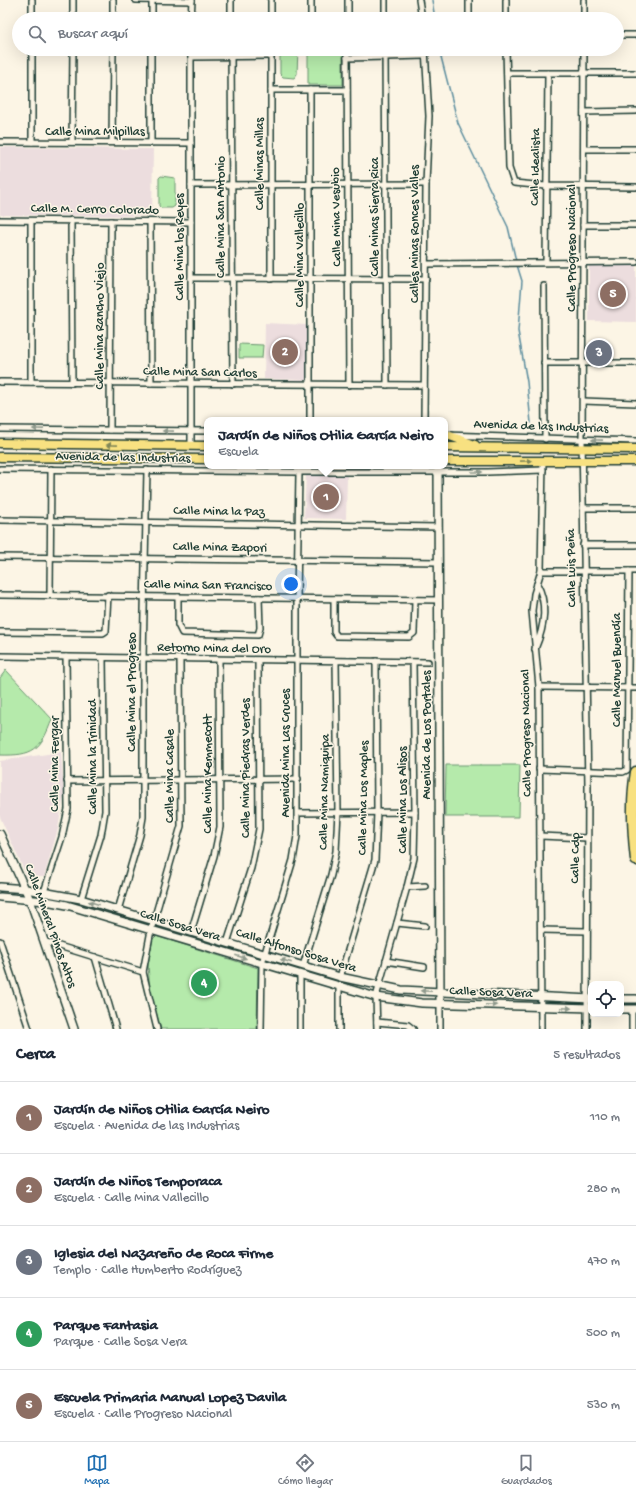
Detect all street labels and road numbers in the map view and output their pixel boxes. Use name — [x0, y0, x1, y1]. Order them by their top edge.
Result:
street label: Calle Minas Millas — [253, 117, 268, 210]
street label: Calle Mina Milpillas — [45, 125, 146, 140]
street label: Calle Idealista — [528, 127, 544, 206]
street label: Calle Mina San Antonio — [214, 156, 229, 278]
street label: Calle Minas Sierra Rica — [368, 157, 383, 277]
street label: Calles Minas Ronces Valles — [408, 164, 423, 303]
street label: Calle Mina Vesubio — [329, 167, 345, 267]
street label: Calle Progreso Nacional — [565, 184, 580, 312]
street label: Calle Mina los Reyes — [173, 192, 188, 300]
street label: Calle M. Cerro Colorado — [31, 201, 160, 219]
street label: Calle Mina Vallecillo — [293, 202, 308, 307]
street label: Calle Mina Rancho Viejo — [93, 262, 108, 389]
street label: Calle Mina San Carlos — [143, 365, 258, 382]
street label: Avenida de las Industrias — [473, 417, 610, 437]
street label: Avenida de las Industrias — [55, 449, 192, 467]
street label: Calle Mina la Paz — [173, 504, 266, 520]
street label: Calle Luis Peña — [564, 528, 580, 607]
street label: Calle Mina Zapori — [173, 540, 267, 556]
street label: Calle Mina San Francisco — [144, 577, 273, 595]
street label: Calle Manuel Buendía — [610, 612, 625, 727]
street label: Calle Mina el Progreso — [125, 632, 140, 752]
street label: Retorno Mina del Oro — [157, 641, 271, 657]
street label: Avenida de Los Portales — [420, 669, 435, 800]
street label: Calle Progreso Nacional — [518, 669, 536, 797]
street label: Avenida Mina Las Cruces — [279, 687, 294, 817]
street label: Calle Mina Piedras Verdes — [239, 697, 254, 838]
street label: Calle Mina la Trinidad — [86, 698, 101, 815]
street label: Calle Mina Kemmecott — [201, 713, 216, 833]
street label: Calle Mina Fergar — [48, 715, 63, 812]
street label: Calle Mina Casale — [163, 729, 178, 823]
street label: Calle Mina Namiquipa — [316, 733, 334, 850]
street label: Calle Mina Los Maples — [356, 739, 373, 855]
street label: Calle Mina Los Alisos — [396, 745, 411, 854]
street label: Calle Cdp — [568, 832, 584, 884]
street label: Calle Mineral Pinos Altos — [21, 862, 80, 991]
street label: Calle Sosa Vera — [138, 907, 223, 946]
street label: Calle Alfonso Sosa Vera — [234, 925, 359, 977]
street label: Calle Sosa Vera — [449, 984, 534, 1002]

